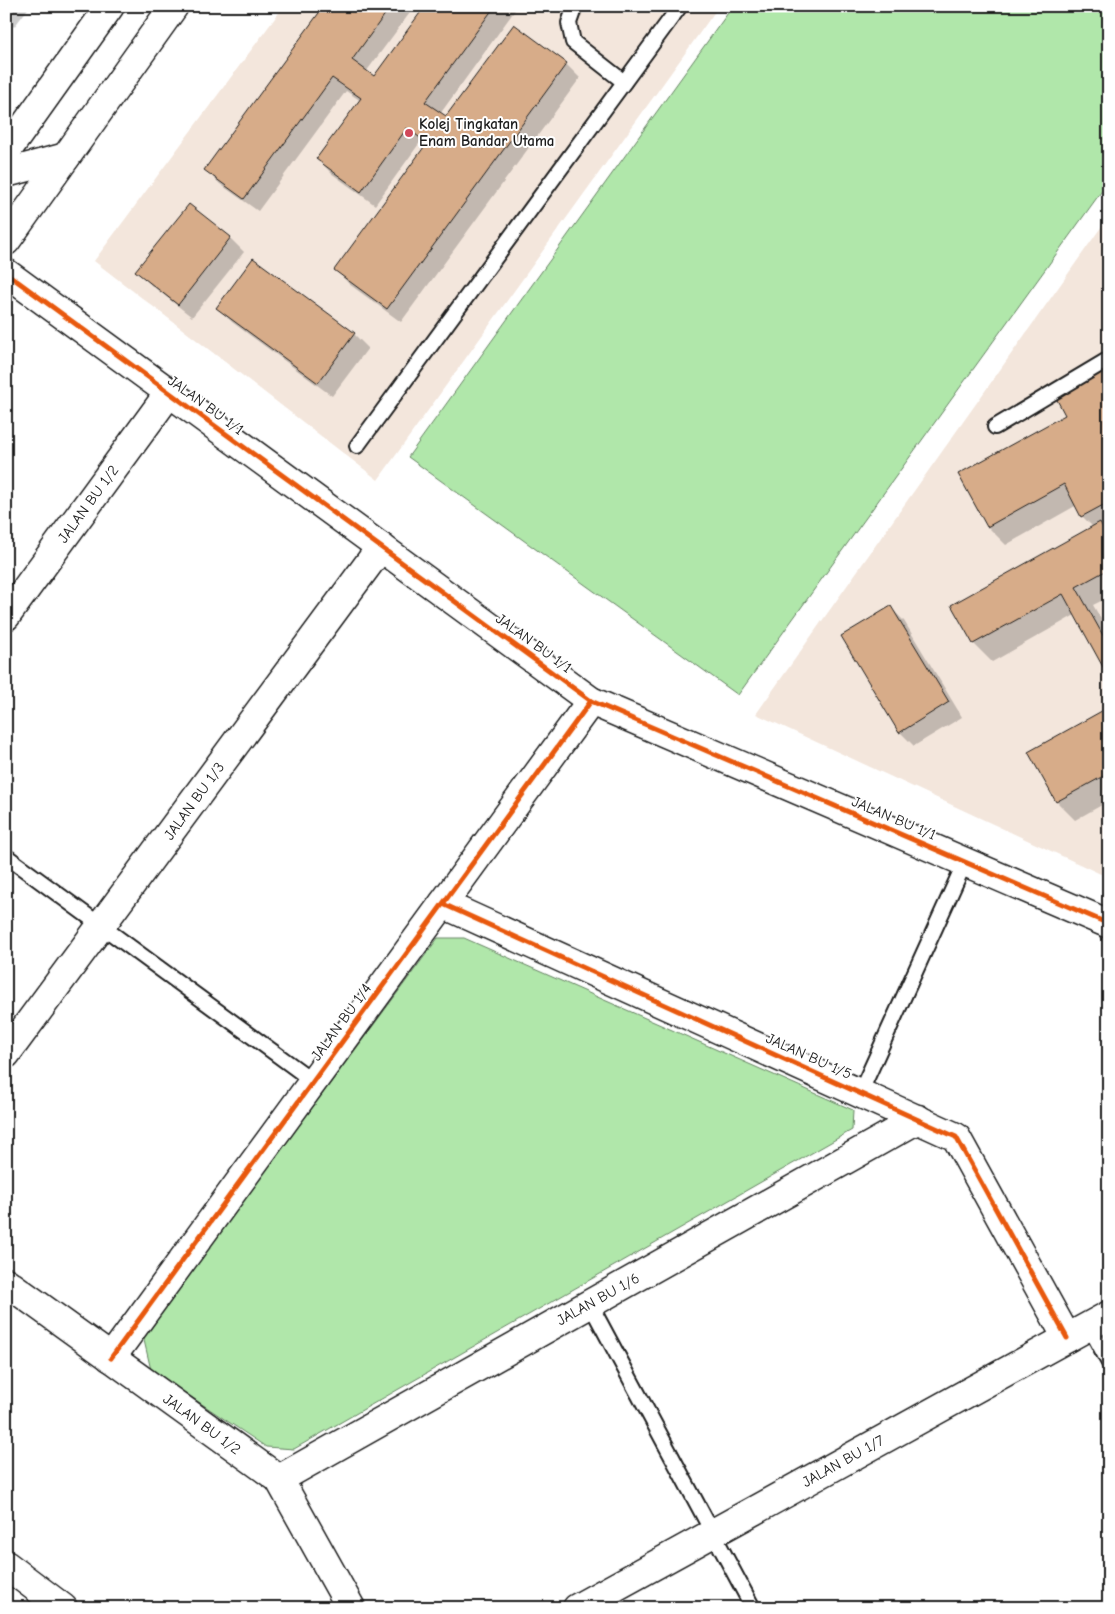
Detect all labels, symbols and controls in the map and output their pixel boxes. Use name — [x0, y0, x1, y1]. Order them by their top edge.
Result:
place label: Kolej Tingkatan Enam Bandar Utama — [419, 115, 554, 150]
marker: Kolej Tingkatan Enam Bandar Utama — [403, 127, 415, 139]
street label: JALAN BU 1/1 — [164, 371, 248, 439]
street label: JALAN BU 1/2 — [54, 462, 122, 546]
street label: JALAN BU 1/1 — [492, 609, 576, 677]
street label: JALAN BU 1/3 — [160, 759, 228, 843]
street label: JALAN BU 1/1 — [849, 792, 939, 844]
street label: JALAN BU 1/4 — [307, 980, 375, 1064]
street label: JALAN BU 1/5 — [763, 1029, 855, 1083]
street label: JALAN BU 1/6 — [553, 1269, 643, 1329]
street label: JALAN BU 1/2 — [160, 1390, 244, 1458]
street label: JALAN BU 1/7 — [799, 1431, 887, 1491]

